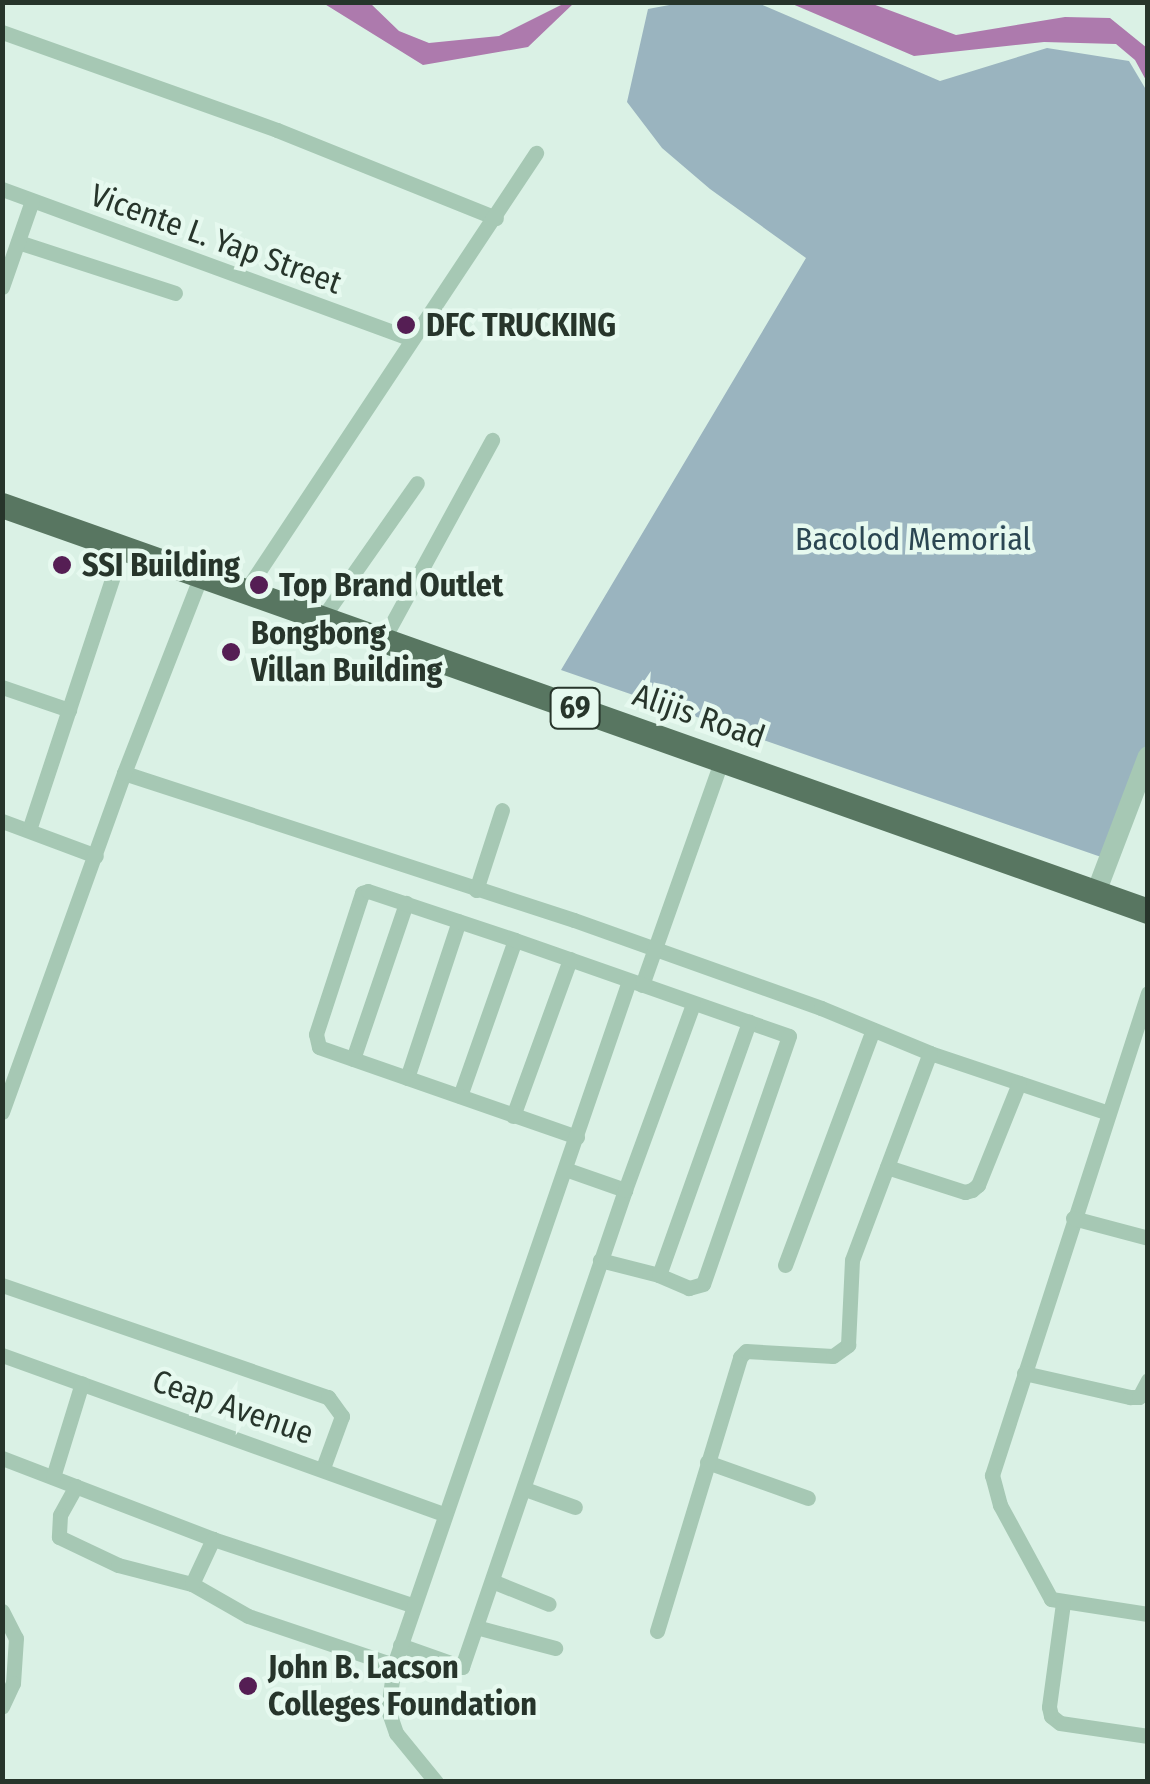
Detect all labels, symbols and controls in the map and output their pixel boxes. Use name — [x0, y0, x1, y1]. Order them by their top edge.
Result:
street label: Vicente L. Yap Street — [85, 176, 347, 302]
place label: DFC TRUCKING — [426, 306, 616, 344]
marker: DFC TRUCKING — [395, 314, 417, 336]
park label: Bacolod Memorial — [795, 520, 1031, 558]
place label: SSI Building — [82, 546, 240, 584]
marker: SSI Building — [51, 554, 73, 576]
place label: Top Brand Outlet — [279, 566, 503, 604]
marker: Top Brand Outlet — [248, 574, 270, 596]
place label: Bongbong Villan Building — [251, 615, 442, 690]
marker: Bongbong Villan Building — [220, 641, 242, 663]
street label: Alijis Road — [628, 676, 770, 756]
road number: 69 — [548, 683, 602, 733]
street label: Ceap Avenue — [148, 1362, 318, 1452]
place label: John B. Lacson Colleges Foundation — [268, 1649, 537, 1724]
marker: John B. Lacson Colleges Foundation — [237, 1675, 259, 1697]

